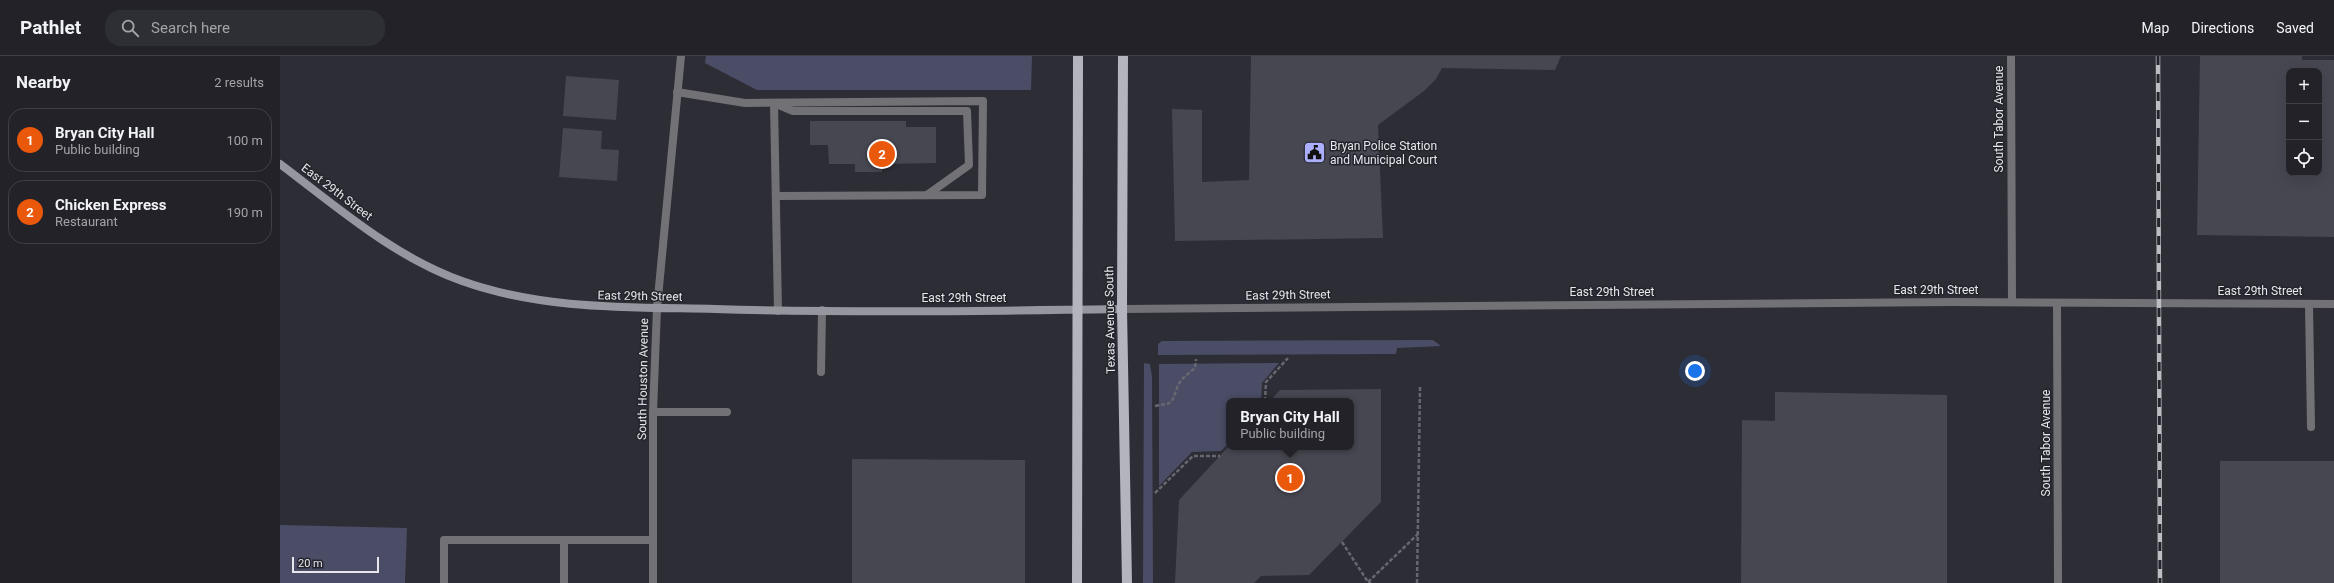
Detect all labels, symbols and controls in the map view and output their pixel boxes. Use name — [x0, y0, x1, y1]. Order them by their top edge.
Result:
search box — [105, 10, 385, 46]
text: Pathlet — [20, 16, 81, 39]
icon: search — [119, 17, 141, 39]
text: Search here — [151, 19, 230, 37]
text: Map — [2142, 20, 2169, 36]
text: Directions — [2191, 20, 2254, 36]
text: Saved — [2276, 20, 2314, 36]
street label: South Tabor Avenue — [1992, 66, 2006, 172]
map controls — [2286, 68, 2322, 176]
button: + — [2286, 68, 2322, 104]
text: Nearby — [16, 72, 71, 92]
text: 2 results — [214, 75, 264, 90]
button: − — [2286, 104, 2322, 140]
text: Bryan City Hall — [55, 124, 155, 142]
text: 1 — [26, 133, 34, 148]
text: 100 m — [226, 133, 263, 148]
pin: 2 — [869, 139, 895, 169]
place label: Bryan Police Station and Municipal Court — [1330, 139, 1438, 167]
public building icon: Bryan Police Station and Municipal Court — [1301, 140, 1327, 166]
button: locate — [2286, 140, 2322, 176]
text: Public building — [55, 142, 140, 157]
street label: East 29th Street — [299, 161, 375, 223]
text: Chicken Express — [55, 196, 166, 214]
text: 2 — [26, 205, 34, 220]
text: 190 m — [226, 205, 263, 220]
text: Restaurant — [55, 214, 118, 229]
street label: Texas Avenue South — [1102, 266, 1118, 374]
street label: East 29th Street — [1893, 283, 1979, 297]
street label: East 29th Street — [2217, 284, 2303, 298]
street label: East 29th Street — [1569, 285, 1655, 299]
street label: East 29th Street — [1245, 287, 1331, 303]
street label: East 29th Street — [597, 288, 683, 304]
street label: East 29th Street — [921, 291, 1007, 305]
street label: South Houston Avenue — [635, 318, 651, 440]
your location — [1685, 361, 1705, 381]
street label: South Tabor Avenue — [2039, 390, 2053, 496]
popup — [1226, 398, 1354, 450]
text: Bryan City Hall — [1240, 408, 1340, 426]
text: Public building — [1240, 426, 1325, 441]
pin: 1 — [1277, 463, 1303, 493]
scale bar — [292, 555, 379, 574]
text: 20 m — [298, 557, 323, 570]

